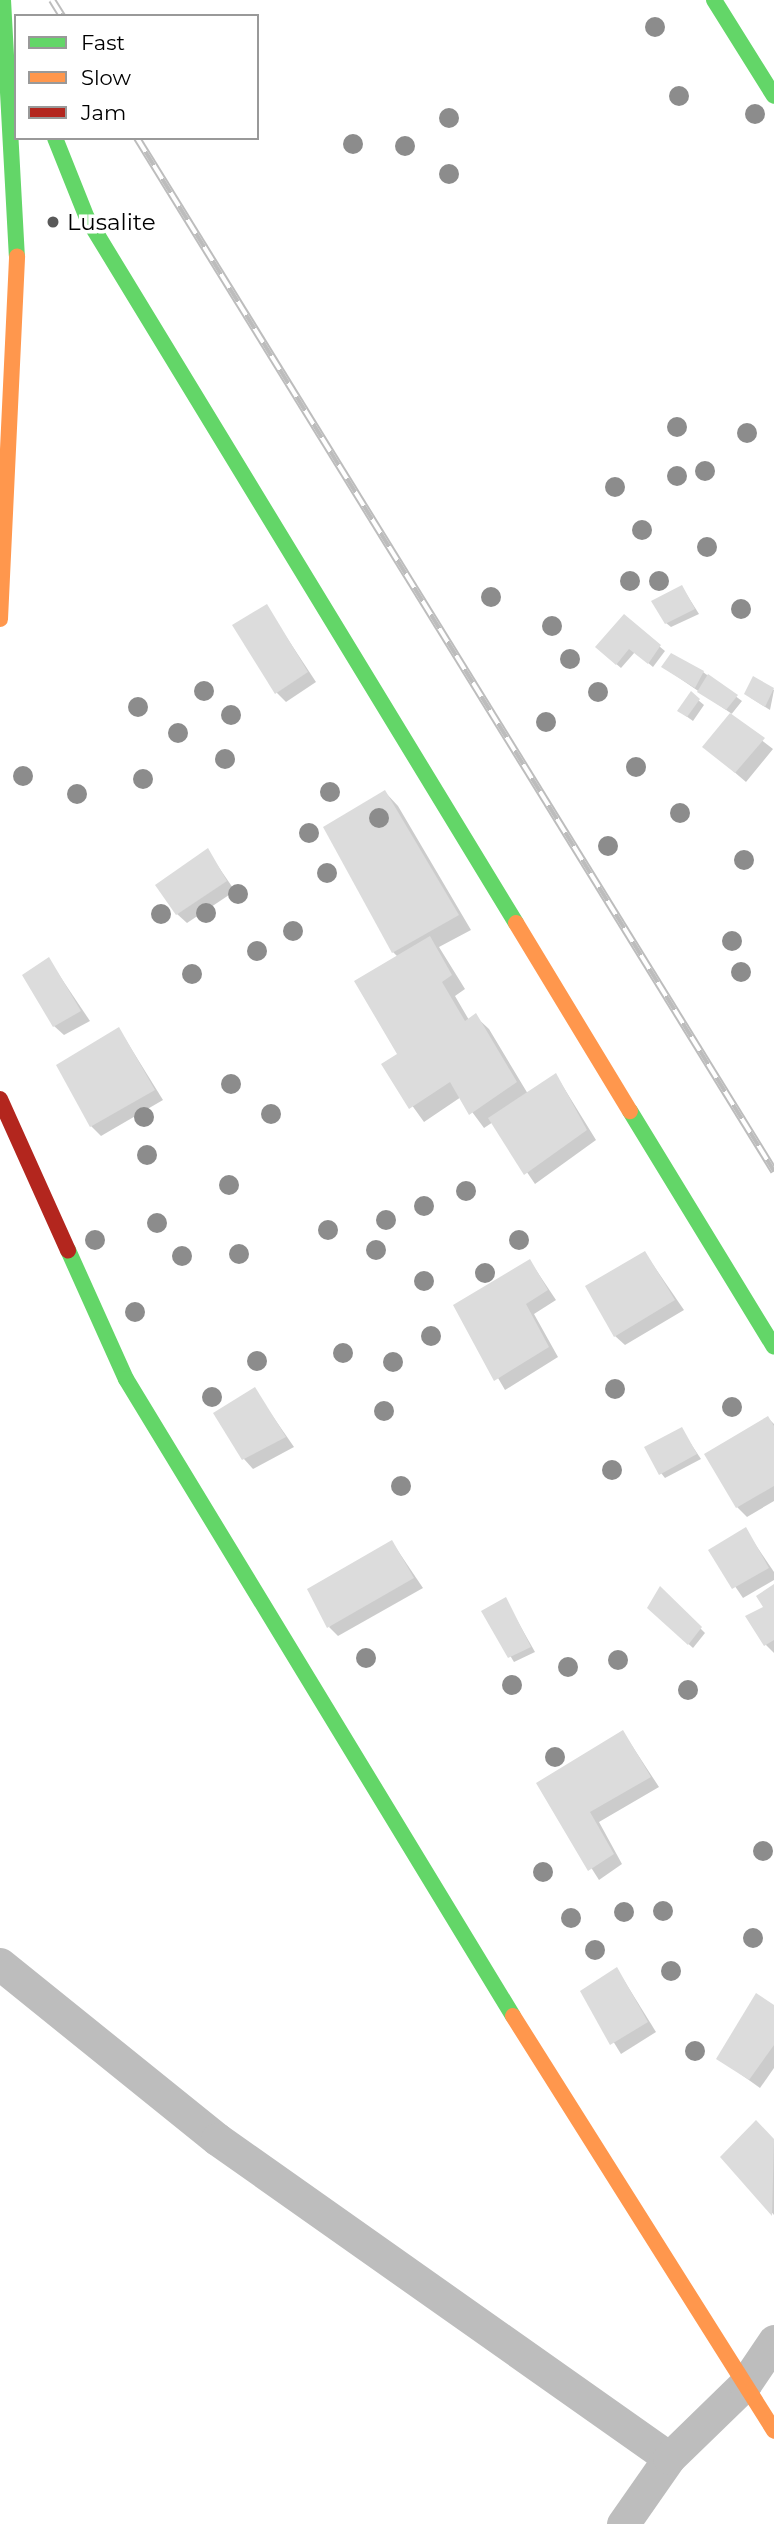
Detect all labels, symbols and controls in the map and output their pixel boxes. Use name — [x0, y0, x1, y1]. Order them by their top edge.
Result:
legend — [14, 14, 259, 140]
text: Fast — [81, 30, 125, 55]
text: Slow — [81, 65, 131, 90]
text: Jam — [81, 100, 126, 125]
place label: Lusalite — [67, 208, 156, 236]
marker: Lusalite — [45, 214, 61, 230]

